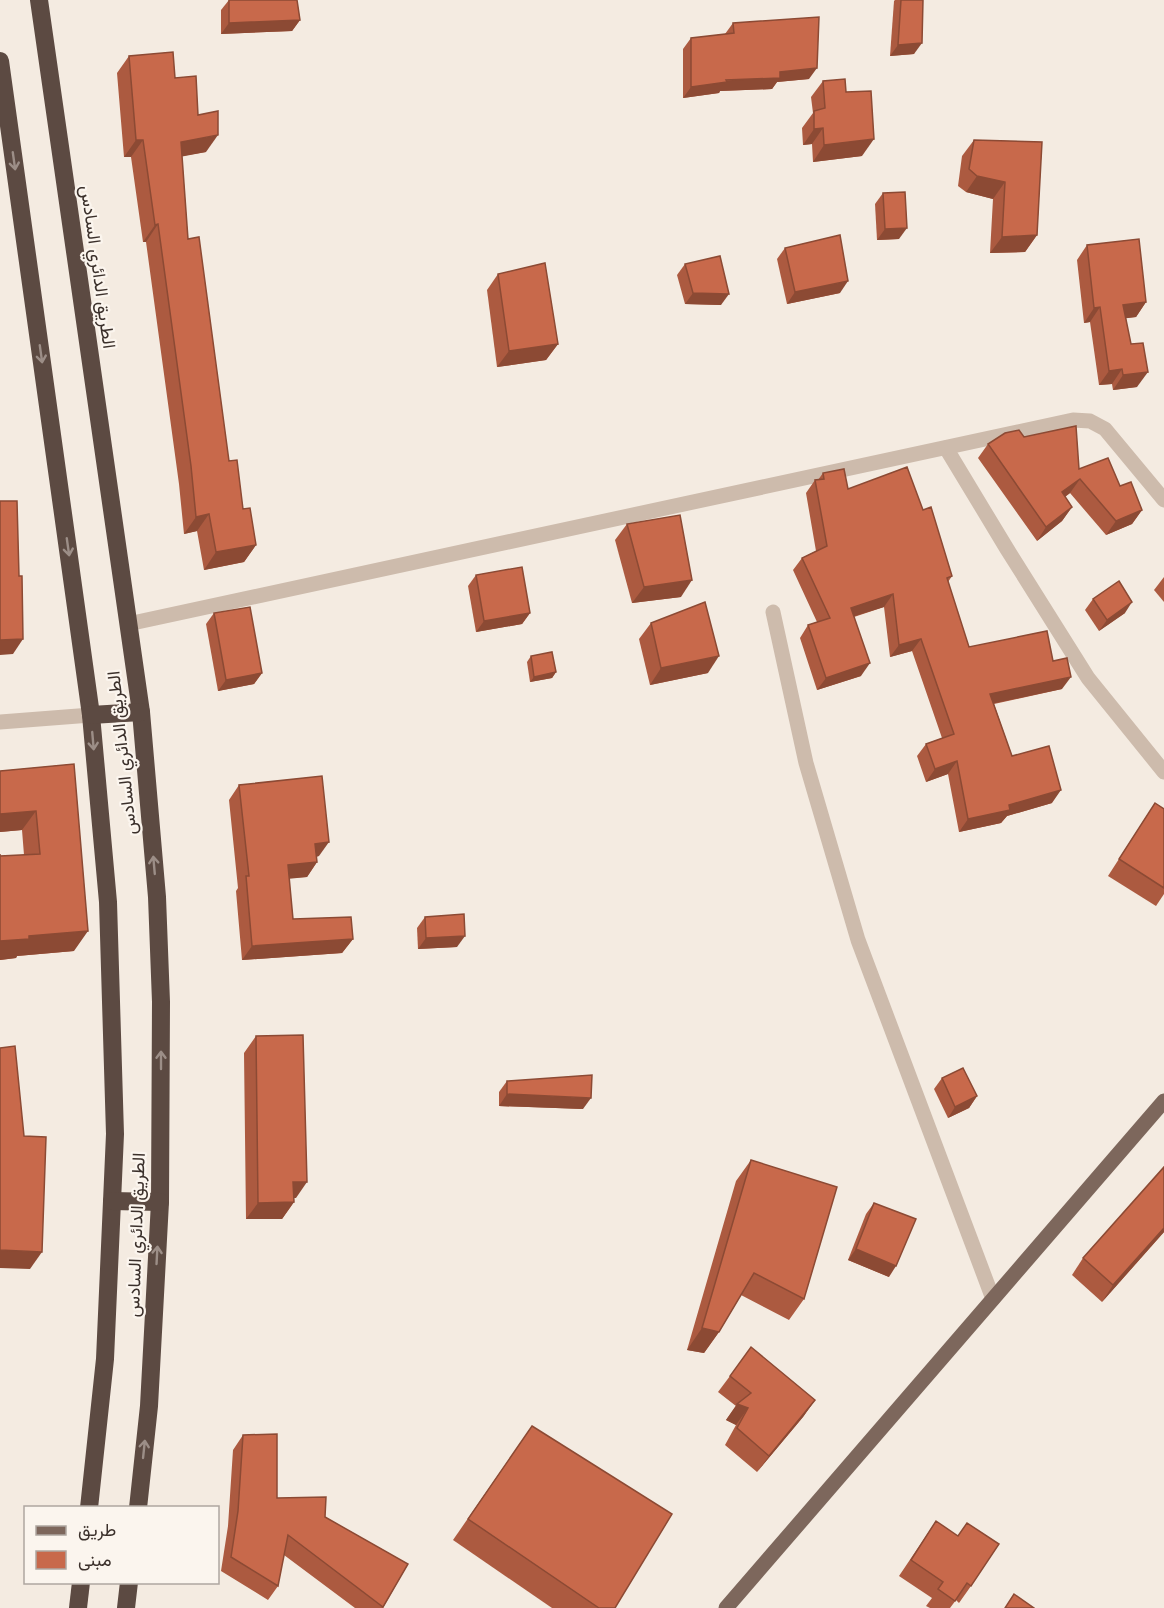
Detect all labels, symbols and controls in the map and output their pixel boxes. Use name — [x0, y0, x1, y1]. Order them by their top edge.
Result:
one-way arrow — [8, 151, 19, 170]
street label: الطريق الدائري السادس — [72, 184, 120, 351]
one-way arrow — [35, 344, 46, 364]
one-way arrow — [62, 537, 73, 557]
street label: الطريق الدائري السادس — [102, 669, 146, 836]
one-way arrow — [88, 730, 99, 750]
one-way arrow — [148, 856, 159, 876]
one-way arrow — [155, 1050, 167, 1070]
street label: الطريق الدائري السادس — [122, 1152, 154, 1318]
one-way arrow — [152, 1245, 163, 1265]
one-way arrow — [139, 1440, 150, 1460]
legend — [24, 1506, 219, 1584]
text: طريق — [78, 1519, 116, 1541]
text: مبنى — [78, 1549, 112, 1571]

